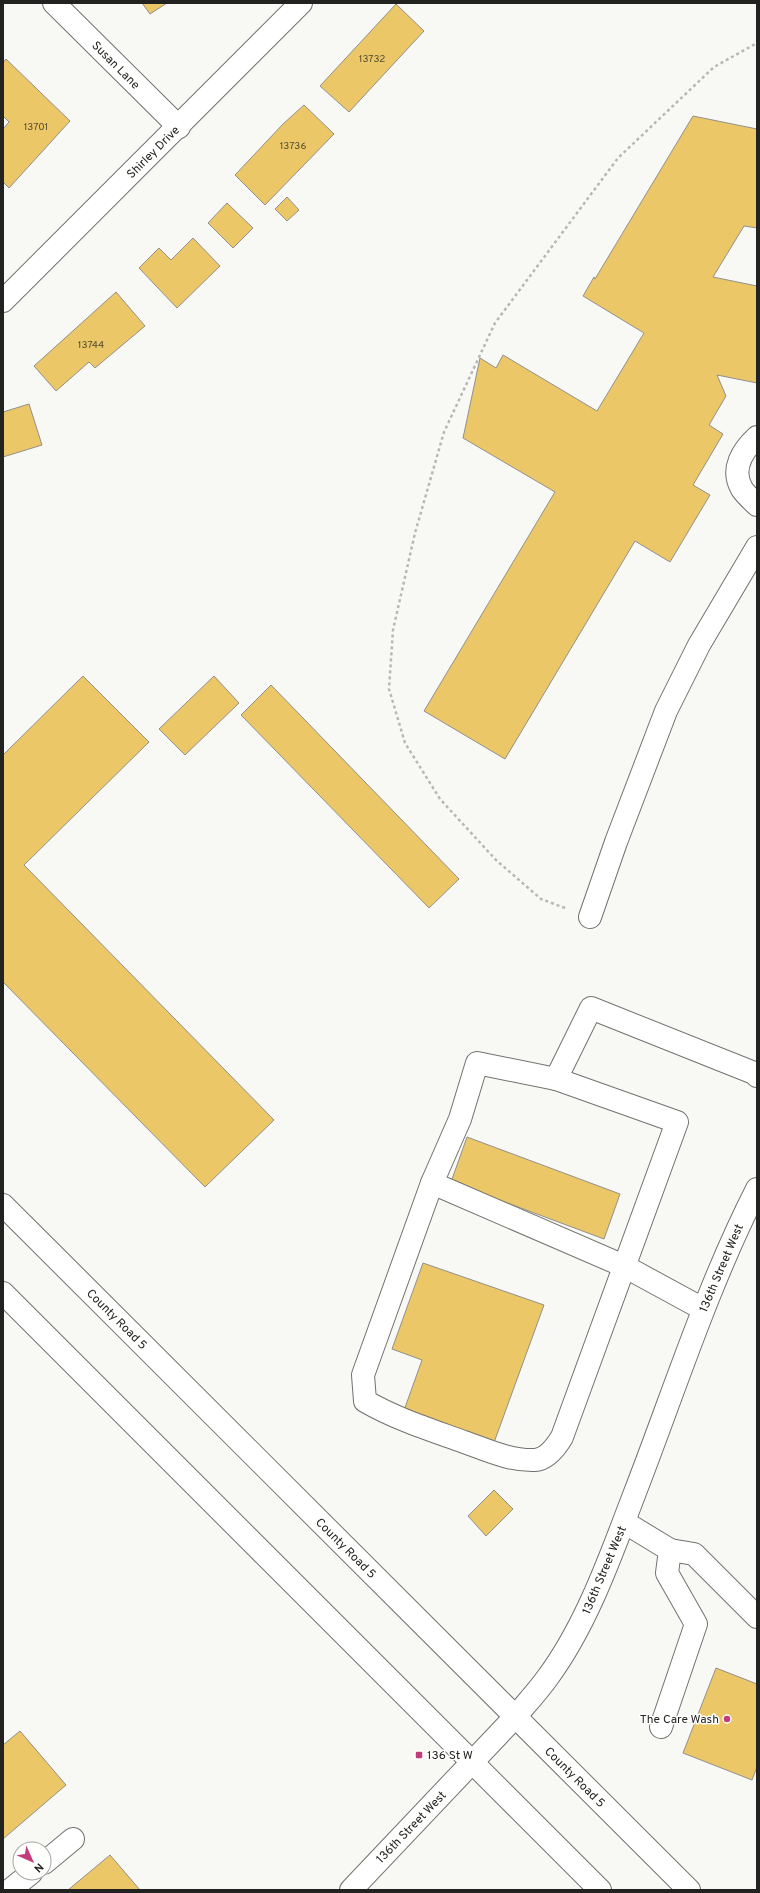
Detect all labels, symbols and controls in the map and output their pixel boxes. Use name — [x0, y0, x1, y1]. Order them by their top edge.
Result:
street label: Susan Lane — [88, 38, 143, 93]
house number: 13732 — [359, 53, 385, 66]
house number: 13701 — [24, 121, 48, 134]
street label: Shirley Drive — [124, 123, 184, 183]
house number: 13736 — [280, 140, 306, 153]
house number: 13744 — [78, 339, 104, 352]
street label: 136th Street West — [696, 1222, 748, 1315]
street label: County Road 5 — [83, 1286, 150, 1353]
street label: County Road 5 — [312, 1515, 379, 1582]
street label: 136th Street West — [579, 1524, 631, 1617]
place label: The Care Wash — [640, 1712, 719, 1728]
marker: The Care Wash — [722, 1714, 732, 1724]
street label: County Road 5 — [541, 1744, 608, 1811]
place label: 136 St W — [427, 1748, 473, 1764]
marker: 136 St W — [414, 1750, 424, 1760]
street label: 136th Street West — [373, 1788, 450, 1867]
north arrow — [12, 1841, 52, 1881]
text: N — [31, 1860, 46, 1875]

